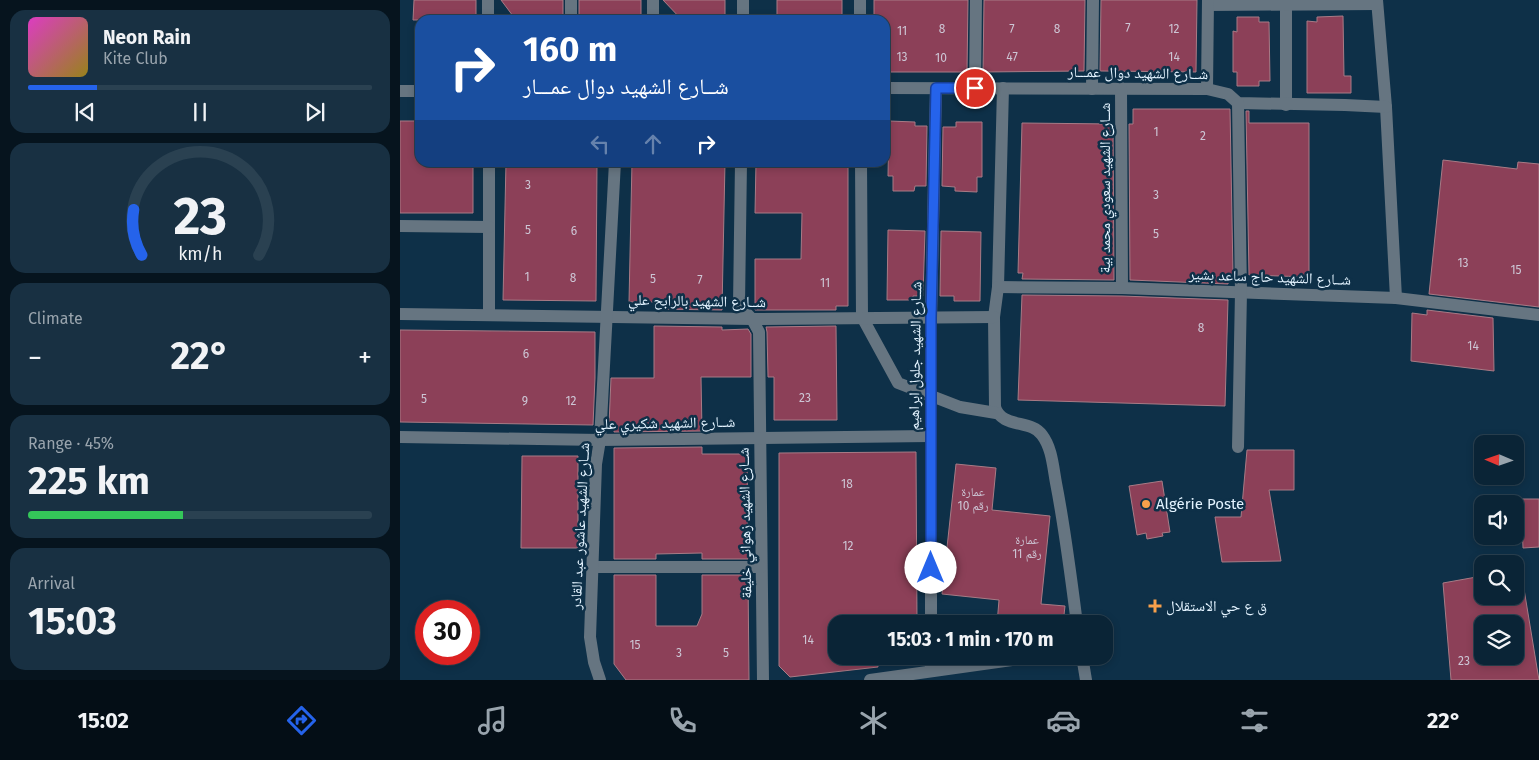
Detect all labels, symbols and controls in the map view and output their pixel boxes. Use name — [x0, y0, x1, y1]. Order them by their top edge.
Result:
house number: 7 — [1125, 21, 1131, 35]
house number: 8 — [939, 22, 946, 36]
house number: 7 — [1009, 22, 1015, 36]
house number: 8 — [1054, 22, 1061, 36]
house number: 12 — [1168, 22, 1180, 36]
house number: 11 — [897, 24, 907, 38]
text: Neon Rain — [103, 26, 191, 49]
text: 160 m — [523, 28, 617, 70]
icon: right — [440, 35, 505, 100]
text: Kite Club — [103, 49, 168, 68]
house number: 13 — [896, 50, 908, 64]
house number: 47 — [1006, 50, 1018, 64]
house number: 14 — [1168, 50, 1180, 64]
house number: 10 — [935, 51, 947, 65]
street label: شــارع الشهيد دوال عمـــار — [1067, 63, 1208, 84]
pin — [954, 67, 996, 109]
text: شــارع الشهيد دوال عمـــار — [523, 73, 729, 100]
icon: arrive — [961, 74, 989, 102]
icon: previous — [71, 98, 99, 126]
icon: pause — [186, 98, 214, 126]
icon: next — [301, 98, 329, 126]
street label: شــارع الشهيد سعودي محمد بية — [1096, 103, 1117, 273]
house number: 1 — [1153, 125, 1159, 139]
house number: 2 — [1200, 129, 1206, 143]
icon: left — [586, 130, 614, 158]
icon: ahead — [639, 130, 667, 158]
icon: right — [692, 130, 720, 158]
house number: 3 — [525, 178, 531, 192]
text: 23 — [173, 185, 227, 248]
house number: 3 — [1153, 188, 1159, 202]
house number: 5 — [525, 223, 531, 237]
house number: 6 — [571, 224, 577, 238]
house number: 5 — [1153, 227, 1159, 241]
text: km/h — [178, 243, 222, 265]
house number: 13 — [1457, 256, 1469, 270]
house number: 15 — [1510, 263, 1522, 277]
street label: شــارع الشهيد حاج ساعد بشير — [1187, 265, 1352, 290]
house number: 1 — [524, 270, 530, 284]
house number: 8 — [570, 271, 577, 285]
house number: 5 — [650, 272, 656, 286]
house number: 7 — [697, 273, 703, 287]
house number: 11 — [820, 276, 830, 290]
street label: شــارع الشهيد جلول ابراهيم — [905, 281, 926, 431]
street label: شــارع الشهيد بالرابح علي — [628, 291, 766, 314]
text: Climate — [28, 309, 83, 328]
house number: 8 — [1198, 321, 1205, 335]
text: 22° — [170, 333, 230, 379]
house number: 14 — [1467, 339, 1479, 353]
text: − — [28, 341, 42, 374]
text: + — [358, 341, 372, 374]
house number: 6 — [523, 347, 529, 361]
house number: 23 — [799, 391, 811, 405]
house number: 5 — [421, 392, 427, 406]
house number: 9 — [522, 394, 528, 408]
house number: 12 — [565, 394, 577, 408]
street label: شــارع الشهيد شكيري علي — [595, 413, 736, 436]
text: Range · 45% — [28, 434, 114, 453]
north arrow — [1474, 435, 1524, 485]
map controls — [1474, 435, 1524, 665]
street label: شــارع الشهيد عاشور عبد القادر — [567, 442, 594, 611]
street label: شــارع الشهيد زهواني خليفة — [735, 447, 758, 599]
text: 225 km — [28, 458, 150, 504]
house number: 18 — [841, 477, 853, 491]
house number: عمارة رقم 10 — [957, 485, 989, 514]
place label: Algérie Poste — [1156, 495, 1244, 513]
button: sound — [1474, 495, 1524, 545]
marker: Algérie Poste — [1140, 498, 1152, 510]
house number: عمارة رقم 11 — [1012, 533, 1042, 562]
house number: 12 — [842, 539, 854, 553]
position arrow — [904, 541, 956, 593]
button: search — [1474, 555, 1524, 605]
text: Arrival — [28, 574, 75, 593]
place label: ق ع حي الاستقلال — [1166, 597, 1267, 618]
text: 15:03 — [28, 598, 117, 644]
marker: ق ع حي الاستقلال — [1148, 599, 1162, 613]
speed limit sign: 30 — [415, 600, 480, 665]
button: layers — [1474, 615, 1524, 665]
text: 15:03 · 1 min · 170 m — [887, 628, 1054, 651]
house number: 14 — [802, 633, 814, 647]
house number: 15 — [629, 638, 641, 652]
house number: 3 — [676, 646, 682, 660]
house number: 5 — [723, 646, 729, 660]
house number: 23 — [1458, 654, 1470, 668]
icon: directions — [284, 703, 319, 738]
icon: music — [475, 703, 510, 738]
icon: phone — [665, 703, 700, 738]
icon: climate — [856, 703, 891, 738]
icon: car — [1046, 703, 1081, 738]
icon: filters — [1237, 703, 1272, 738]
text: 15:02 — [78, 707, 129, 734]
text: 22° — [1427, 707, 1461, 734]

